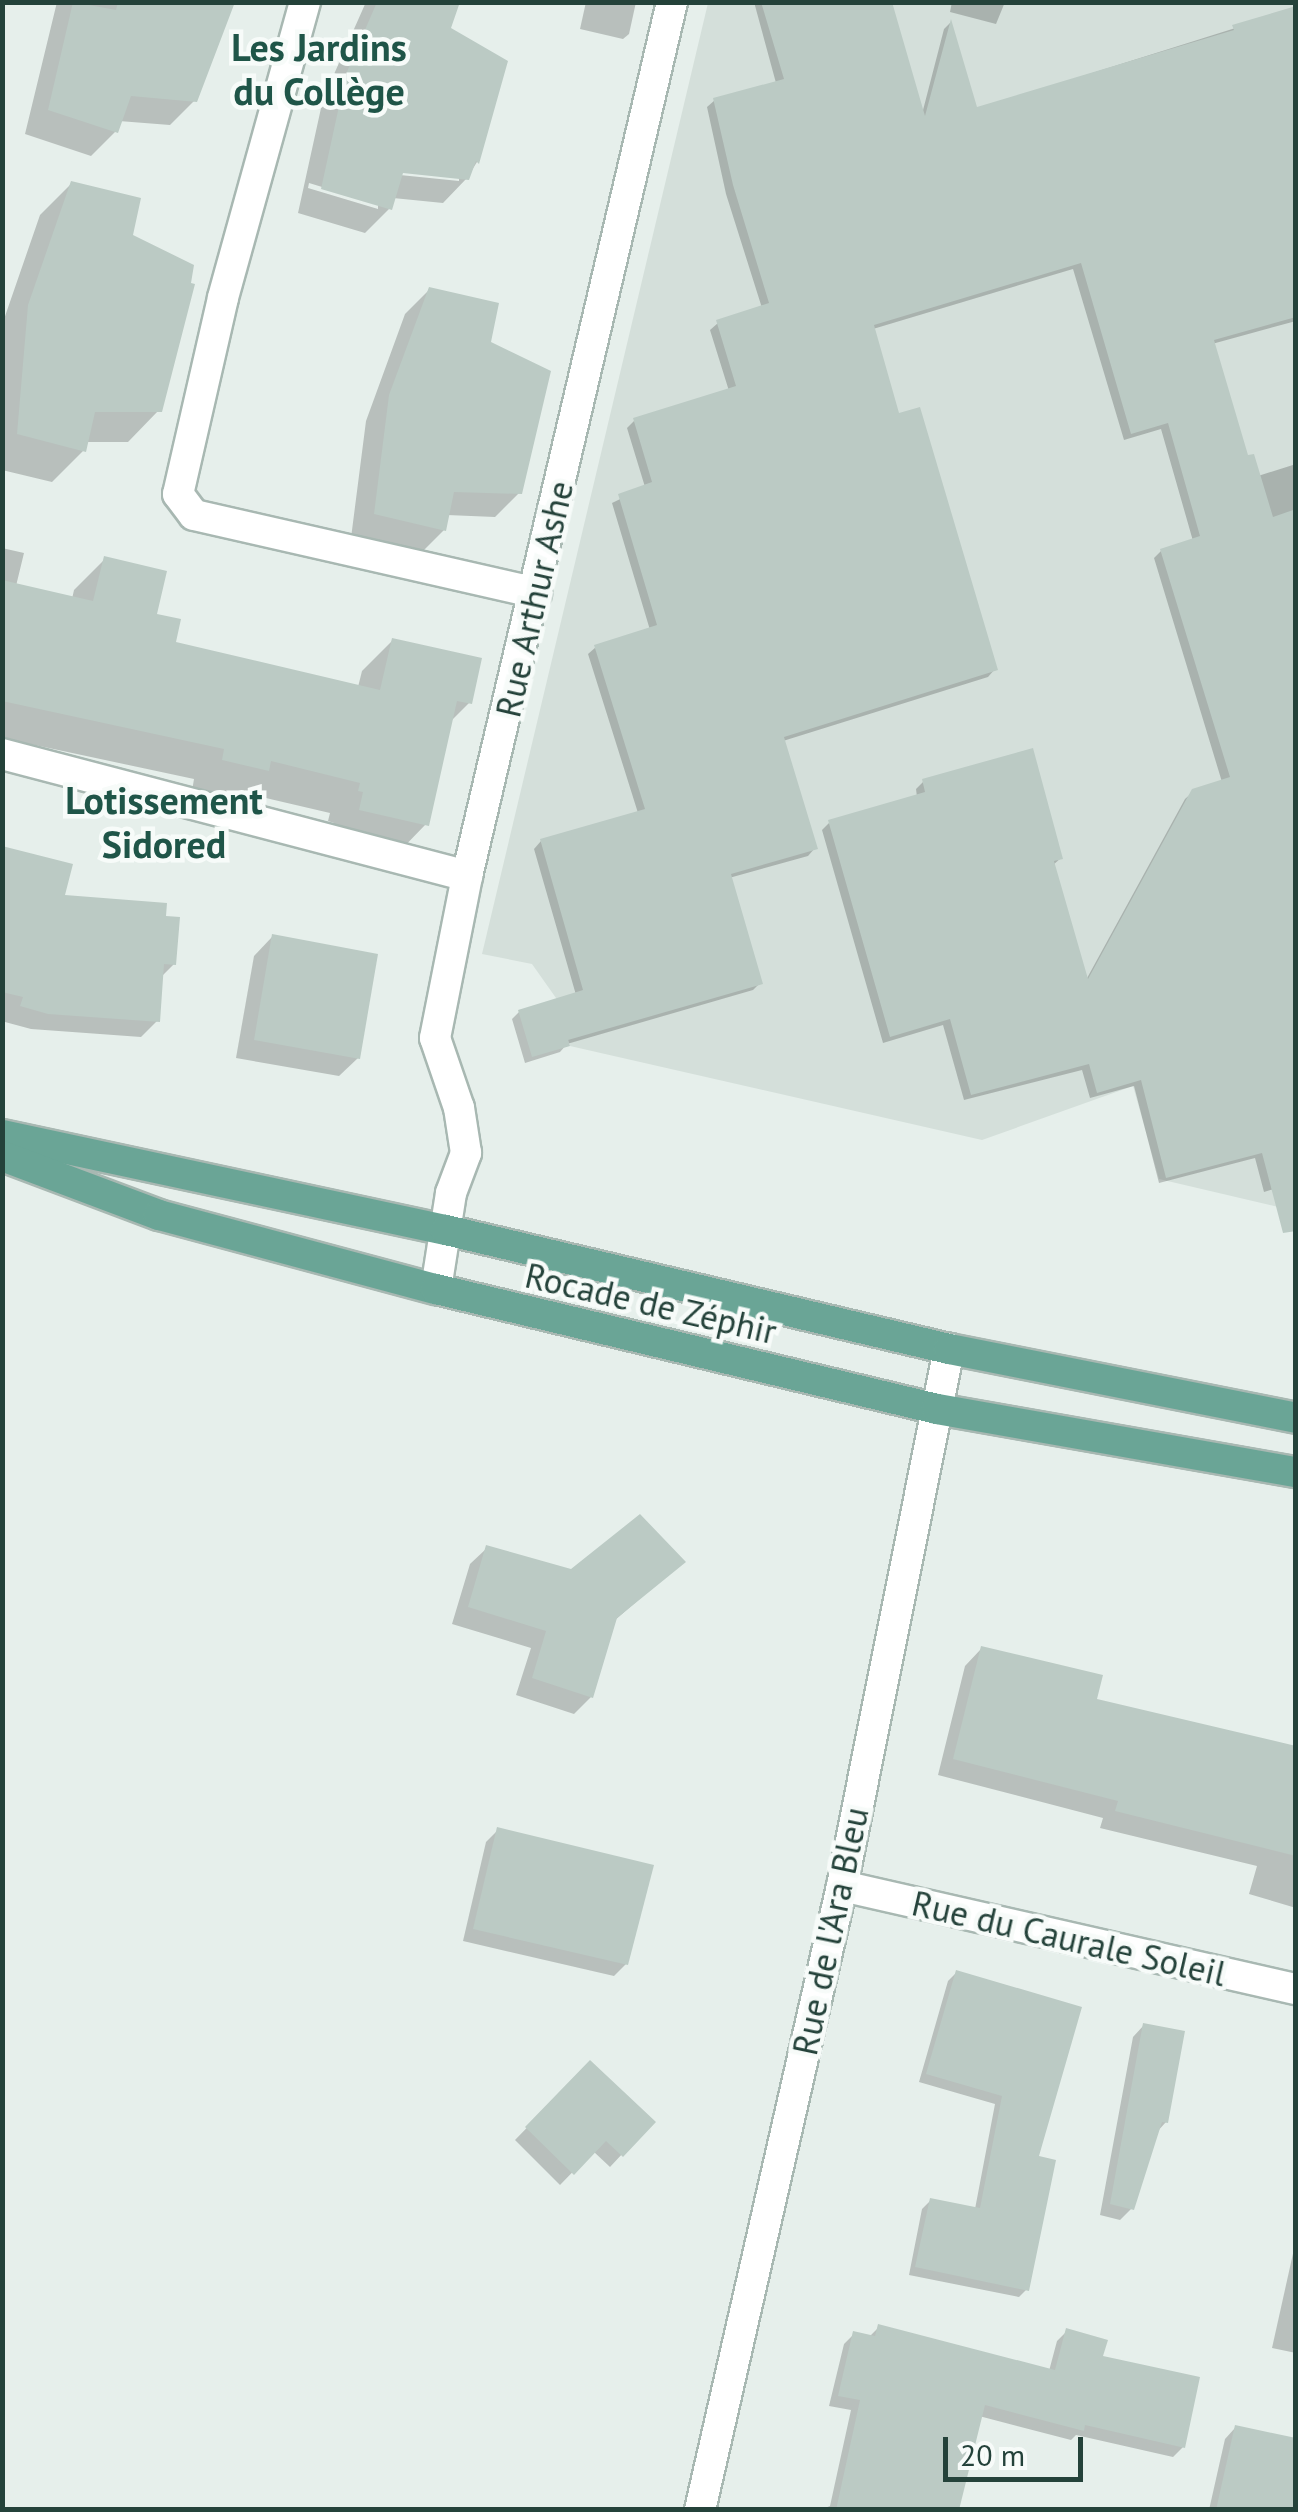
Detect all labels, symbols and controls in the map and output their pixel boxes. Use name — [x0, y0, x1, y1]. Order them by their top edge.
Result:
district label: Les Jardins du Collège — [231, 24, 407, 113]
street label: Rue Arthur Ashe — [486, 476, 582, 722]
district label: Lotissement Sidored — [65, 777, 263, 866]
street label: Rocade de Zéphir — [521, 1254, 781, 1352]
street label: Rue de l'Ara Bleu — [783, 1803, 877, 2059]
street label: Rue du Caurale Soleil — [908, 1881, 1230, 1995]
scale bar — [948, 2417, 1088, 2479]
text: 20 m — [960, 2435, 1025, 2474]

